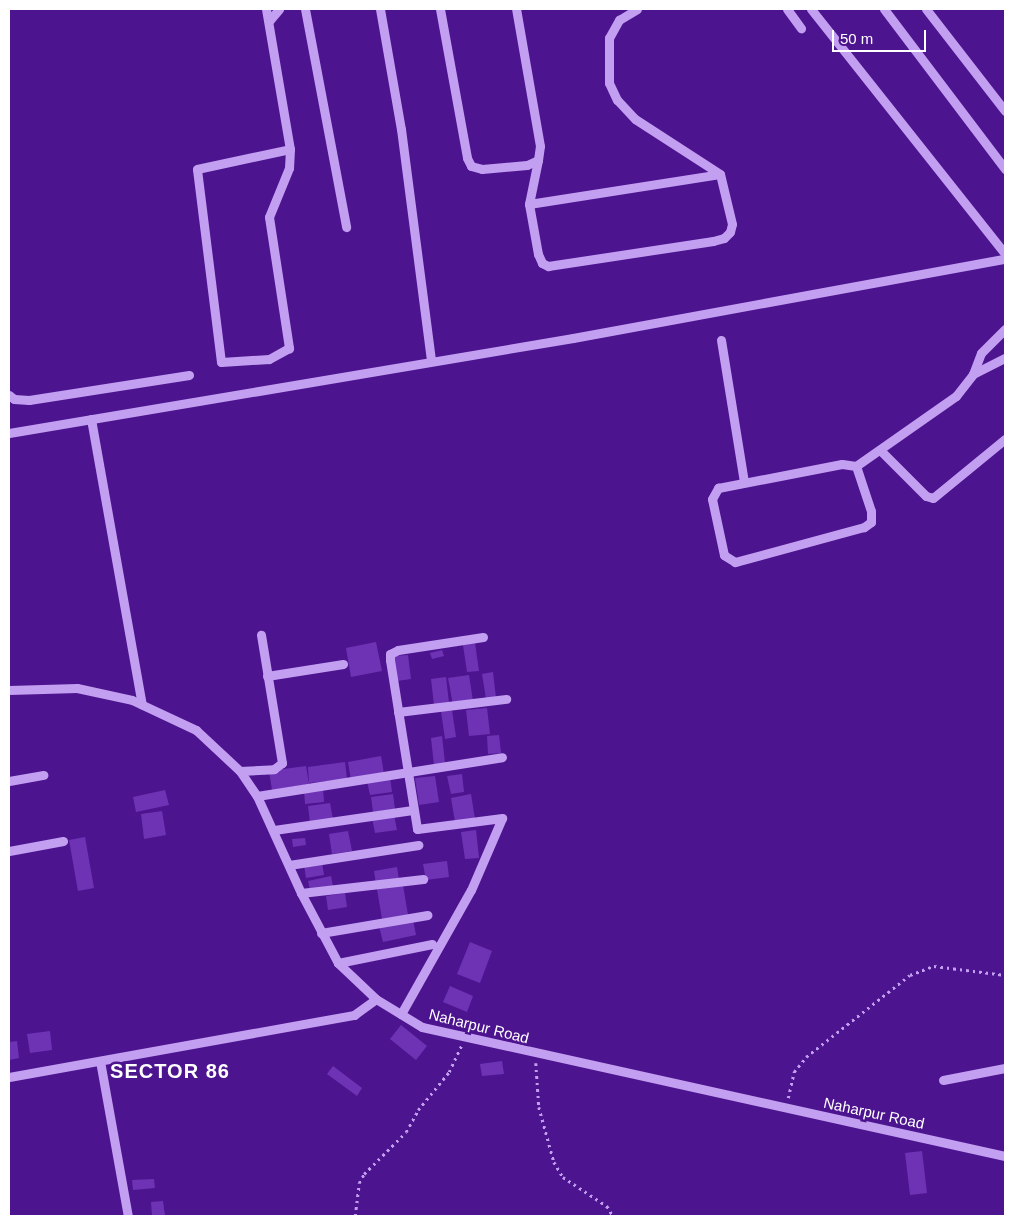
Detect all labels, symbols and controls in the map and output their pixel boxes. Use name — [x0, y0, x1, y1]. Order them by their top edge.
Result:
scale bar — [834, 20, 928, 52]
text: 50 m — [840, 30, 873, 47]
street label: Naharpur Road — [427, 1005, 531, 1047]
district label: SECTOR 86 — [109, 1059, 231, 1083]
street label: Naharpur Road — [822, 1094, 926, 1132]

